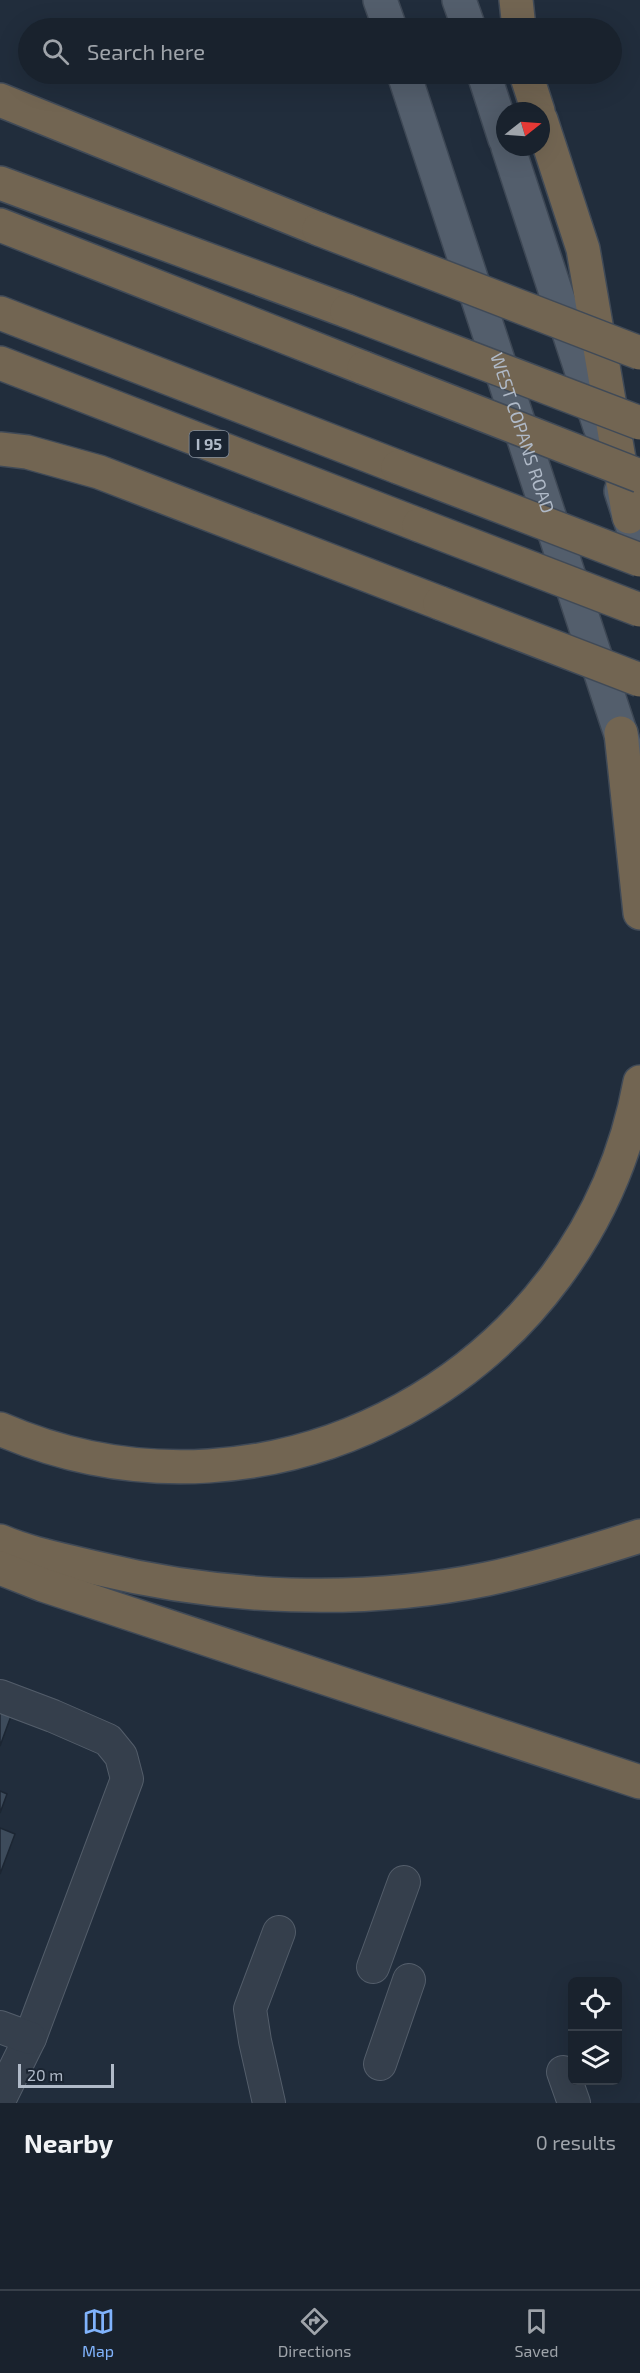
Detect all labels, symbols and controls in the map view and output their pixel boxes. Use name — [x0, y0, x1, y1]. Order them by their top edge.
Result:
search box — [18, 18, 622, 84]
icon: search — [39, 35, 72, 68]
text: Search here — [87, 38, 205, 64]
north arrow — [496, 102, 550, 156]
street label: WEST COPANS ROAD — [486, 350, 560, 516]
road number: I 95 — [190, 431, 228, 457]
map controls — [568, 1977, 622, 2085]
button: locate — [568, 1977, 622, 2031]
button: layers — [568, 2031, 622, 2085]
scale bar — [18, 2061, 114, 2088]
text: 20 m — [27, 2065, 63, 2084]
text: Nearby — [24, 2127, 113, 2158]
text: 0 results — [536, 2130, 616, 2154]
tab: Map — [82, 2305, 115, 2360]
tab: Directions — [278, 2305, 351, 2360]
tab: Saved — [515, 2305, 558, 2360]

